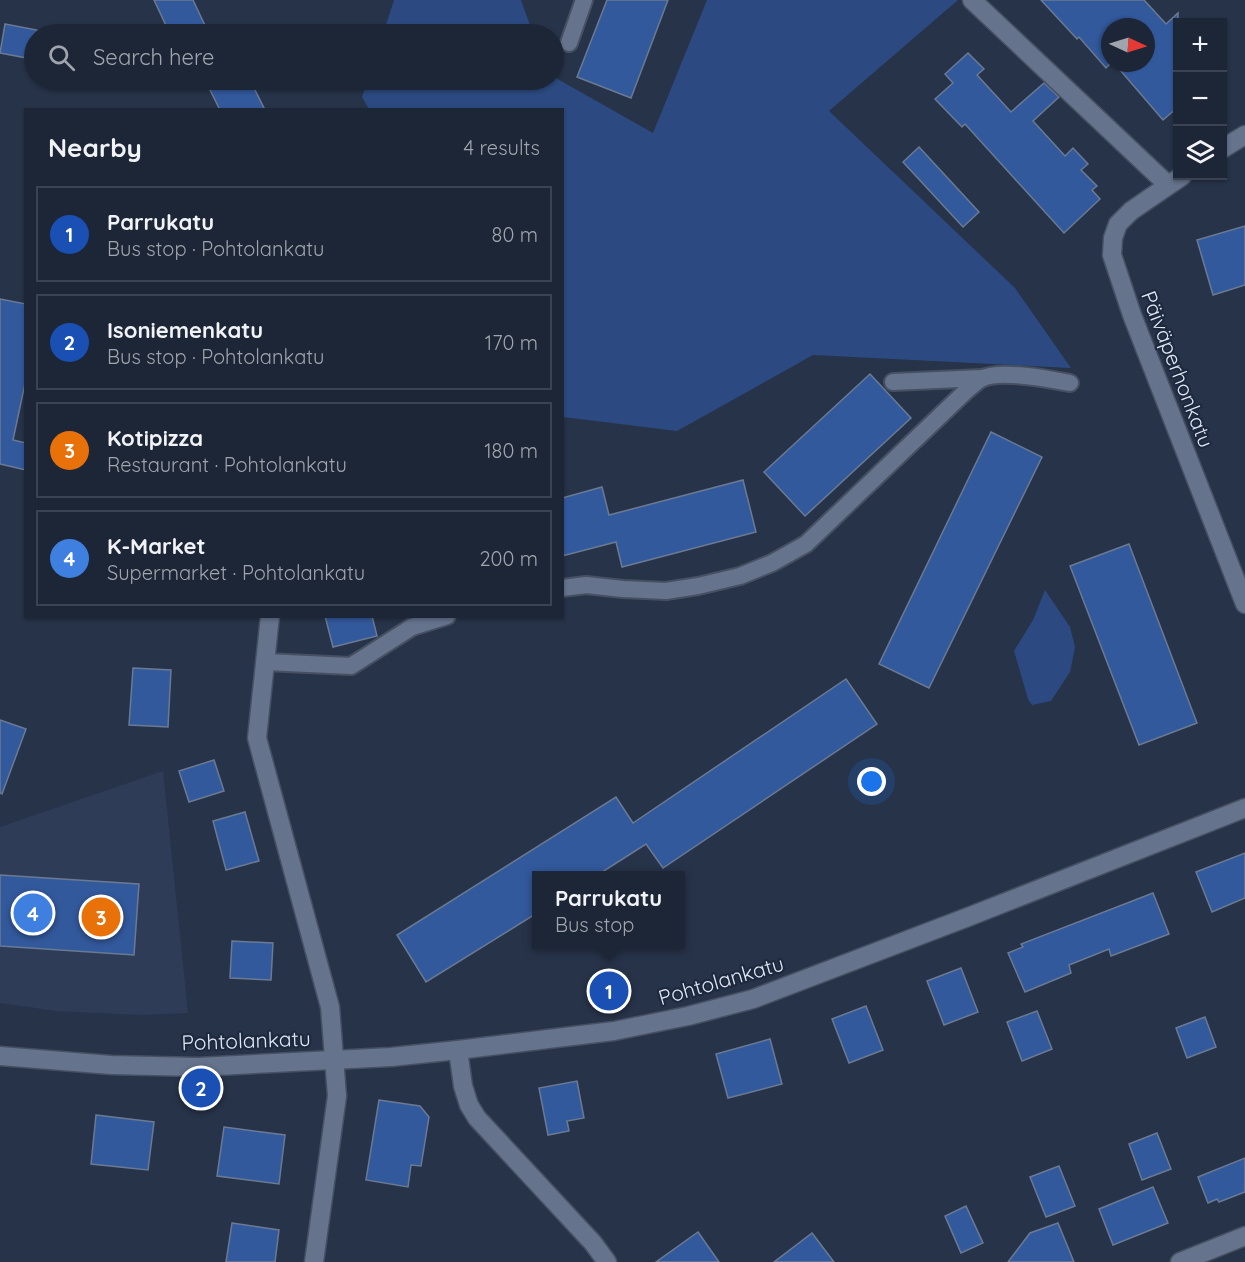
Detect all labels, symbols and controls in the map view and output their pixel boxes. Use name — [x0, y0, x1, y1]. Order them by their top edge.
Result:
north arrow — [1101, 18, 1155, 72]
map controls — [1173, 18, 1227, 180]
button: + — [1173, 18, 1227, 72]
search box — [24, 24, 564, 90]
icon: search — [45, 41, 78, 74]
text: Search here — [93, 43, 214, 71]
button: − — [1173, 72, 1227, 126]
button: layers — [1173, 126, 1227, 180]
text: Nearby — [48, 131, 142, 164]
text: 4 results — [464, 135, 540, 160]
text: Parrukatu — [107, 208, 214, 236]
text: 1 — [66, 222, 73, 247]
text: 80 m — [492, 222, 538, 247]
text: Bus stop · Pohtolankatu — [107, 236, 324, 261]
street label: Päiväperhonkatu — [1136, 287, 1220, 451]
text: Isoniemenkatu — [107, 316, 263, 344]
text: 2 — [64, 330, 75, 355]
text: 170 m — [485, 330, 538, 355]
text: Bus stop · Pohtolankatu — [107, 344, 324, 369]
text: Kotipizza — [107, 424, 203, 452]
text: 3 — [64, 438, 75, 463]
text: 180 m — [484, 438, 538, 463]
text: Restaurant · Pohtolankatu — [107, 452, 347, 477]
text: K-Market — [107, 532, 206, 560]
text: 4 — [64, 546, 75, 571]
text: 200 m — [479, 546, 538, 571]
text: Supermarket · Pohtolankatu — [107, 560, 365, 585]
your location — [857, 767, 886, 796]
popup — [532, 871, 685, 949]
text: Parrukatu — [555, 884, 662, 912]
pin: 4 — [14, 890, 52, 936]
pin: 3 — [82, 894, 120, 940]
text: Bus stop — [555, 912, 634, 937]
street label: Pohtolankatu — [655, 950, 787, 1010]
pin: 1 — [590, 968, 628, 1014]
street label: Pohtolankatu — [181, 1025, 311, 1055]
pin: 2 — [182, 1066, 220, 1110]

